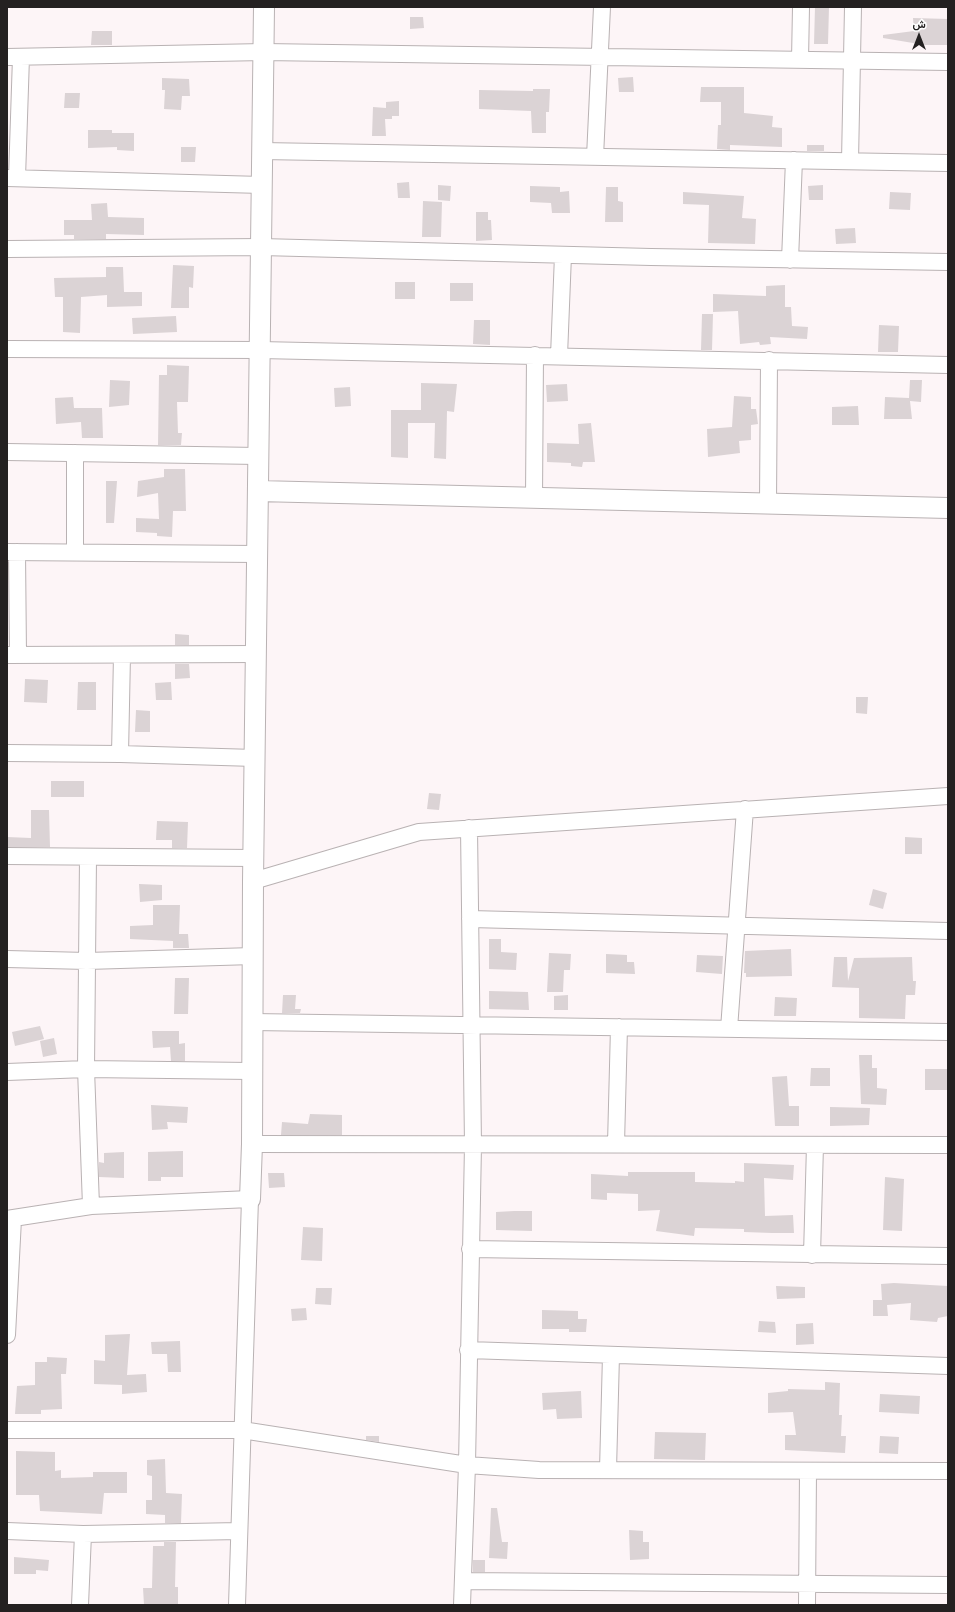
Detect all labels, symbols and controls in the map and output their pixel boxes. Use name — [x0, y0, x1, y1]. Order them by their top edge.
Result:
north arrow — [899, 16, 939, 56]
text: ش — [912, 16, 926, 31]

